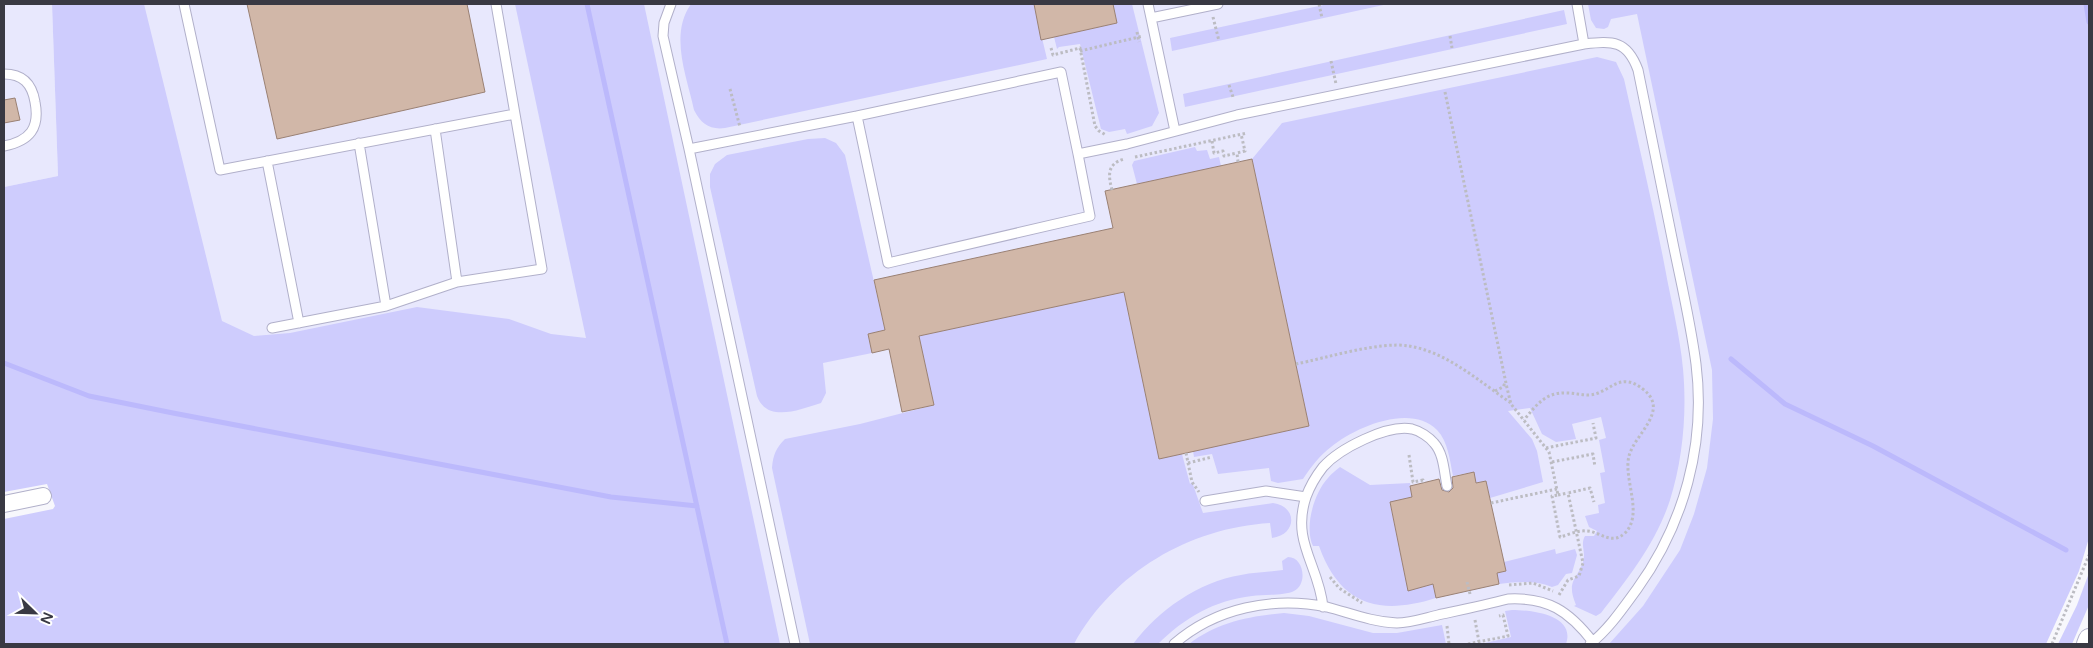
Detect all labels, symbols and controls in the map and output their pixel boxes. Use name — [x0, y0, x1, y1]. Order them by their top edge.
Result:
north arrow — [10, 588, 60, 638]
text: N — [36, 609, 57, 626]

